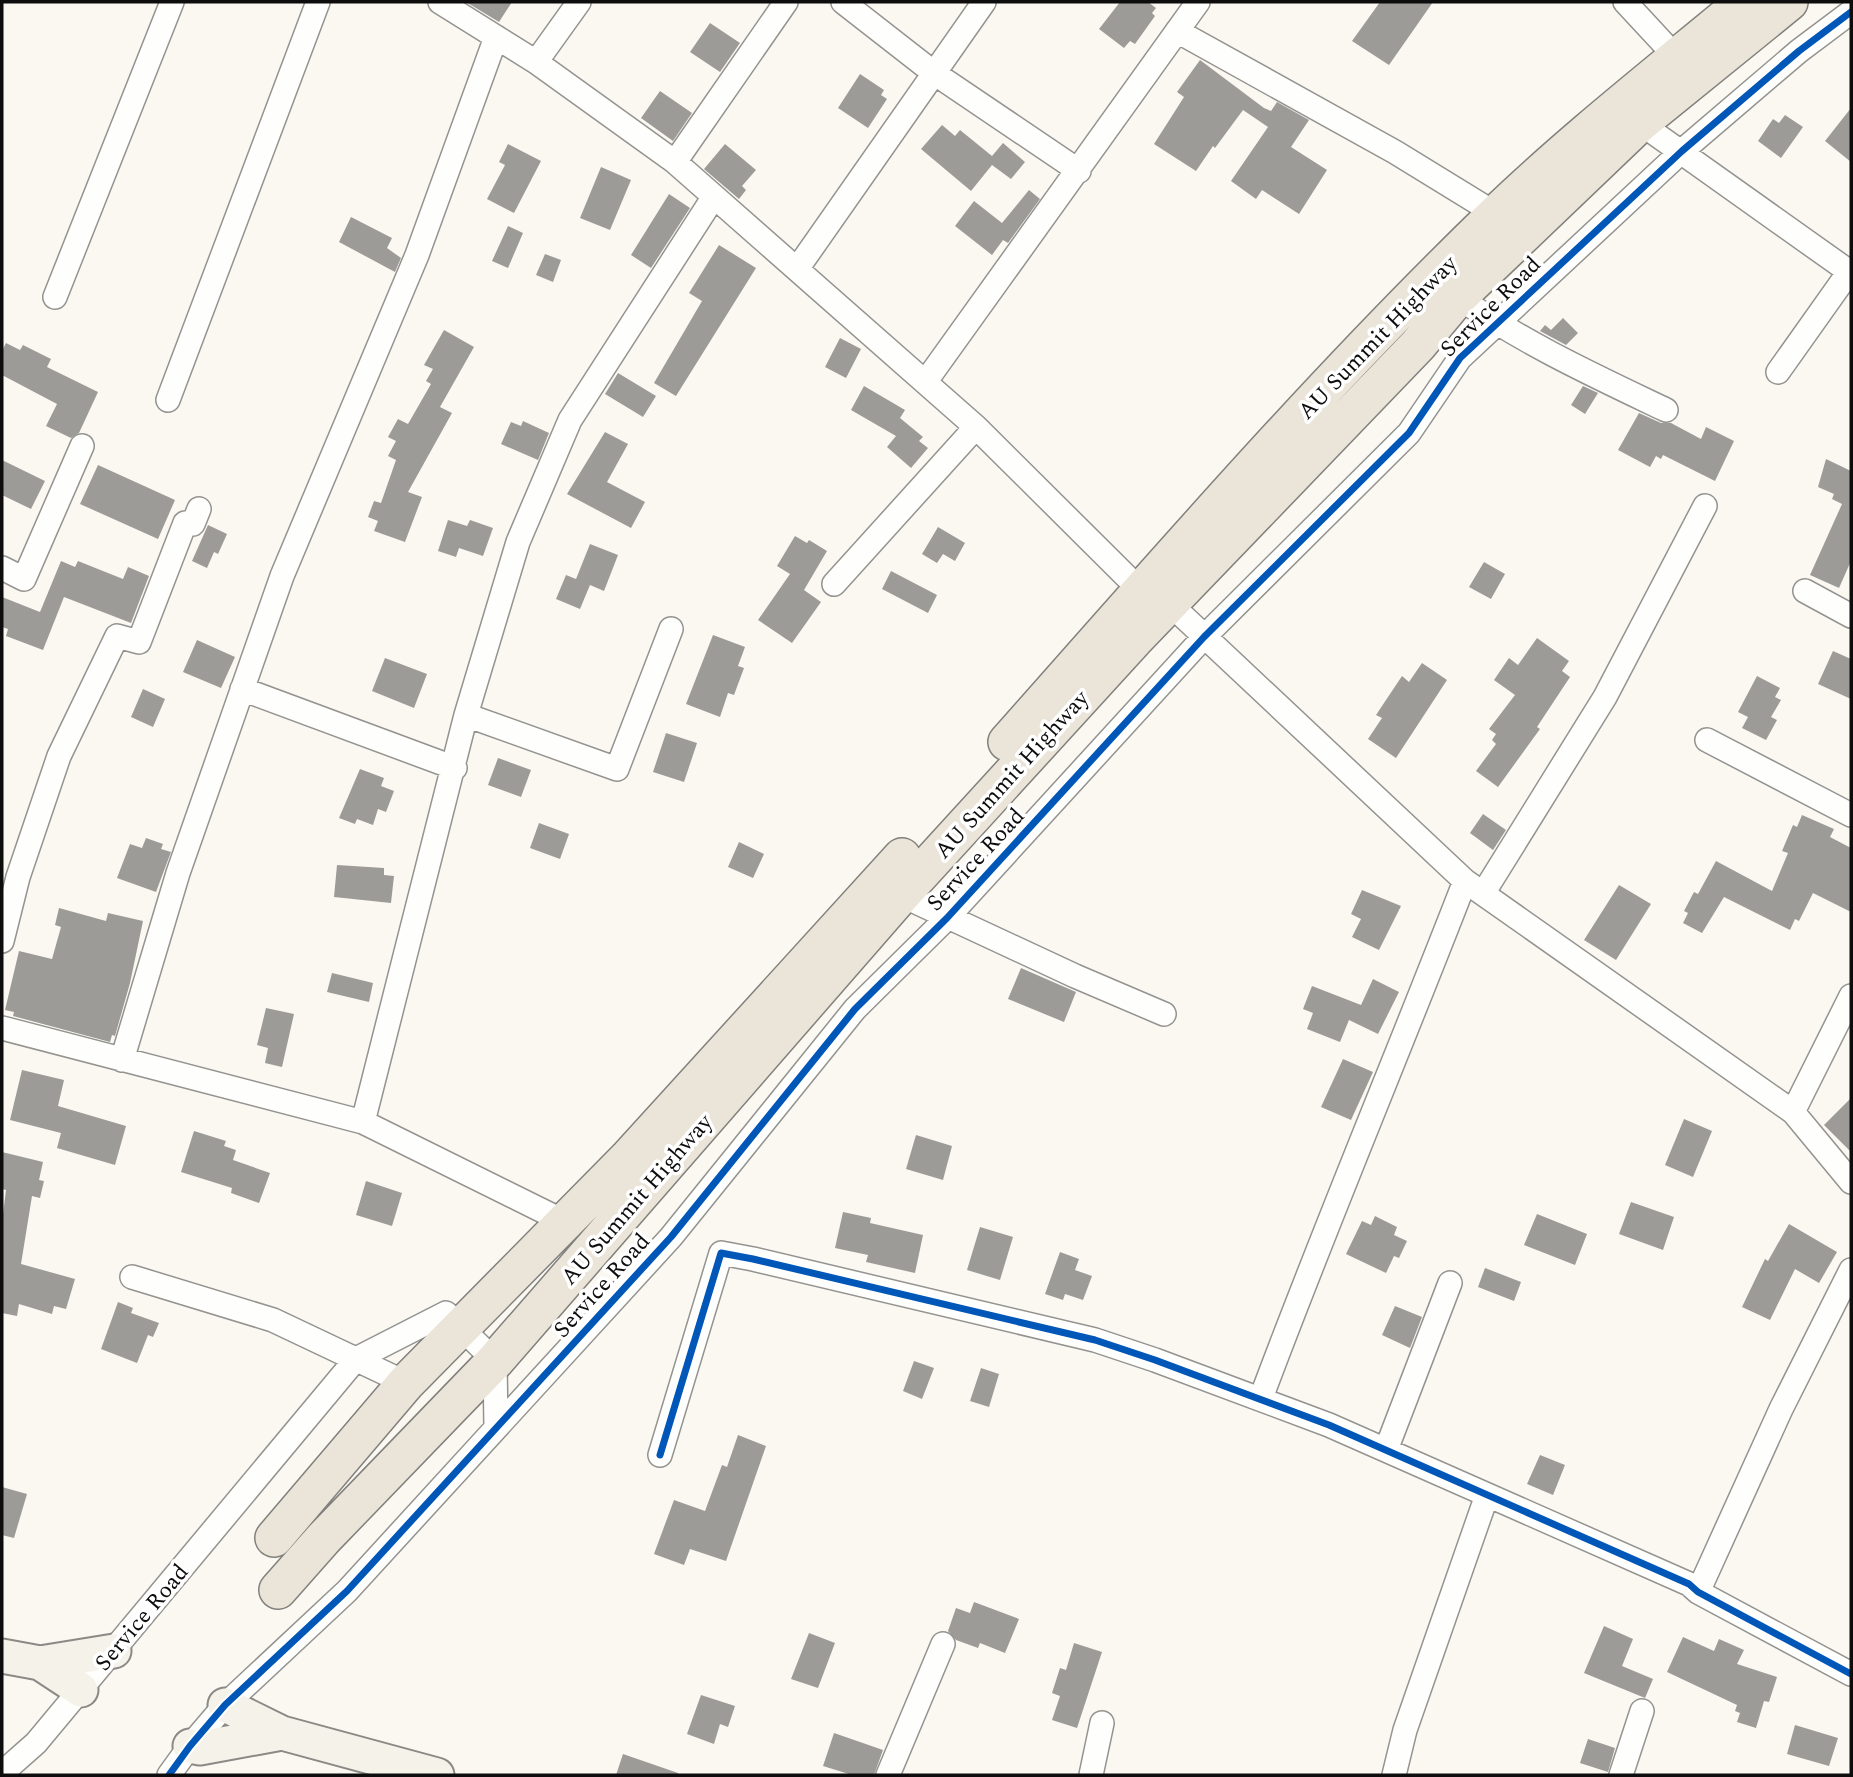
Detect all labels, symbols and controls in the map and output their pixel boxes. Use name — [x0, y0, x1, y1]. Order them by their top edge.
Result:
street label: AU Summit Highway — [1290, 247, 1467, 428]
street label: Service Road — [1432, 248, 1550, 366]
street label: AU Summit Highway — [926, 682, 1098, 867]
street label: Service Road — [919, 800, 1034, 920]
street label: AU Summit Highway — [553, 1106, 722, 1293]
street label: Service Road — [545, 1226, 659, 1346]
street label: Service Road — [87, 1556, 198, 1679]

